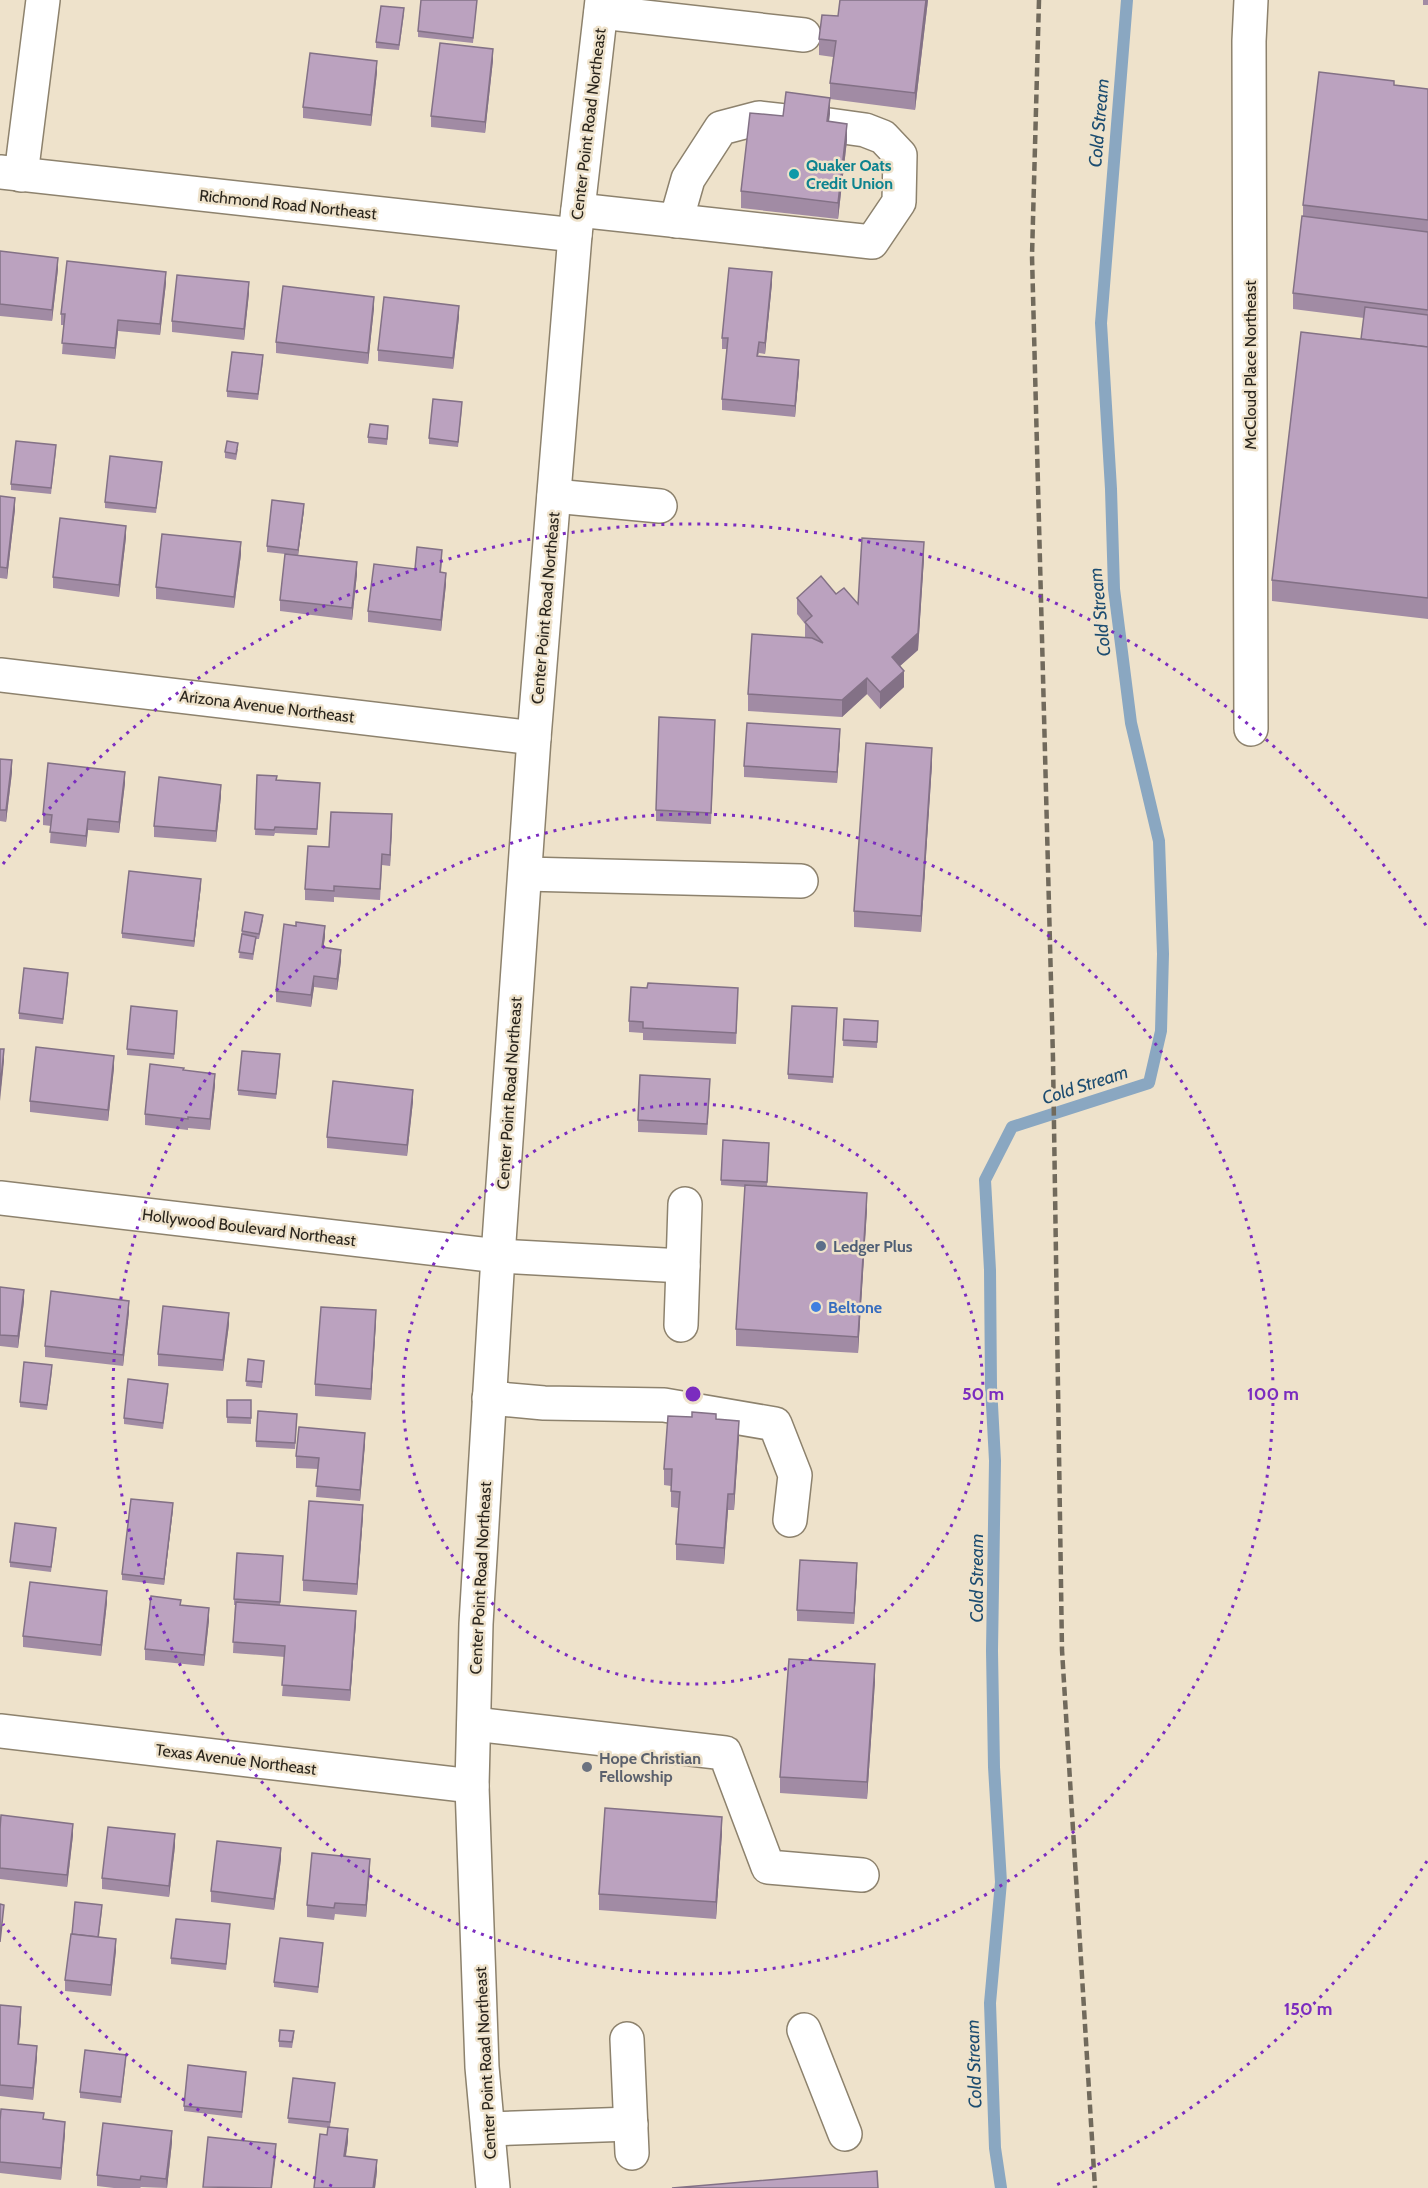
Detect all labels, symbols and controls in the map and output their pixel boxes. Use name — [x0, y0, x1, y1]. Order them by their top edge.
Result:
street label: Center Point Road Northeast — [567, 27, 610, 221]
water label: Cold Stream — [1084, 78, 1114, 168]
place label: Quaker Oats Credit Union — [806, 156, 893, 193]
marker: Quaker Oats Credit Union — [787, 167, 801, 181]
street label: Richmond Road Northeast — [198, 186, 378, 223]
street label: McCloud Place Northeast — [1241, 280, 1260, 450]
street label: Center Point Road Northeast — [528, 511, 563, 705]
water label: Cold Stream — [1084, 567, 1116, 657]
street label: Arizona Avenue Northeast — [178, 686, 356, 727]
street label: Center Point Road Northeast — [493, 996, 526, 1190]
water label: Cold Stream — [1039, 1061, 1131, 1109]
street label: Hollywood Boulevard Northeast — [141, 1205, 357, 1250]
place label: Ledger Plus — [833, 1237, 913, 1256]
marker: Ledger Plus — [814, 1239, 828, 1253]
place label: Beltone — [828, 1298, 882, 1317]
marker: Beltone — [809, 1300, 823, 1314]
text: 50 m — [962, 1383, 1004, 1405]
text: 100 m — [1247, 1383, 1299, 1405]
centre of rings — [683, 1384, 703, 1404]
street label: Center Point Road Northeast — [466, 1481, 495, 1675]
water label: Cold Stream — [966, 1533, 988, 1623]
street label: Texas Avenue Northeast — [154, 1740, 318, 1779]
place label: Hope Christian Fellowship — [599, 1749, 701, 1786]
marker: Hope Christian Fellowship — [580, 1760, 594, 1774]
street label: Center Point Road Northeast — [471, 1966, 500, 2160]
text: 150 m — [1284, 1998, 1332, 2020]
water label: Cold Stream — [961, 2019, 987, 2109]

